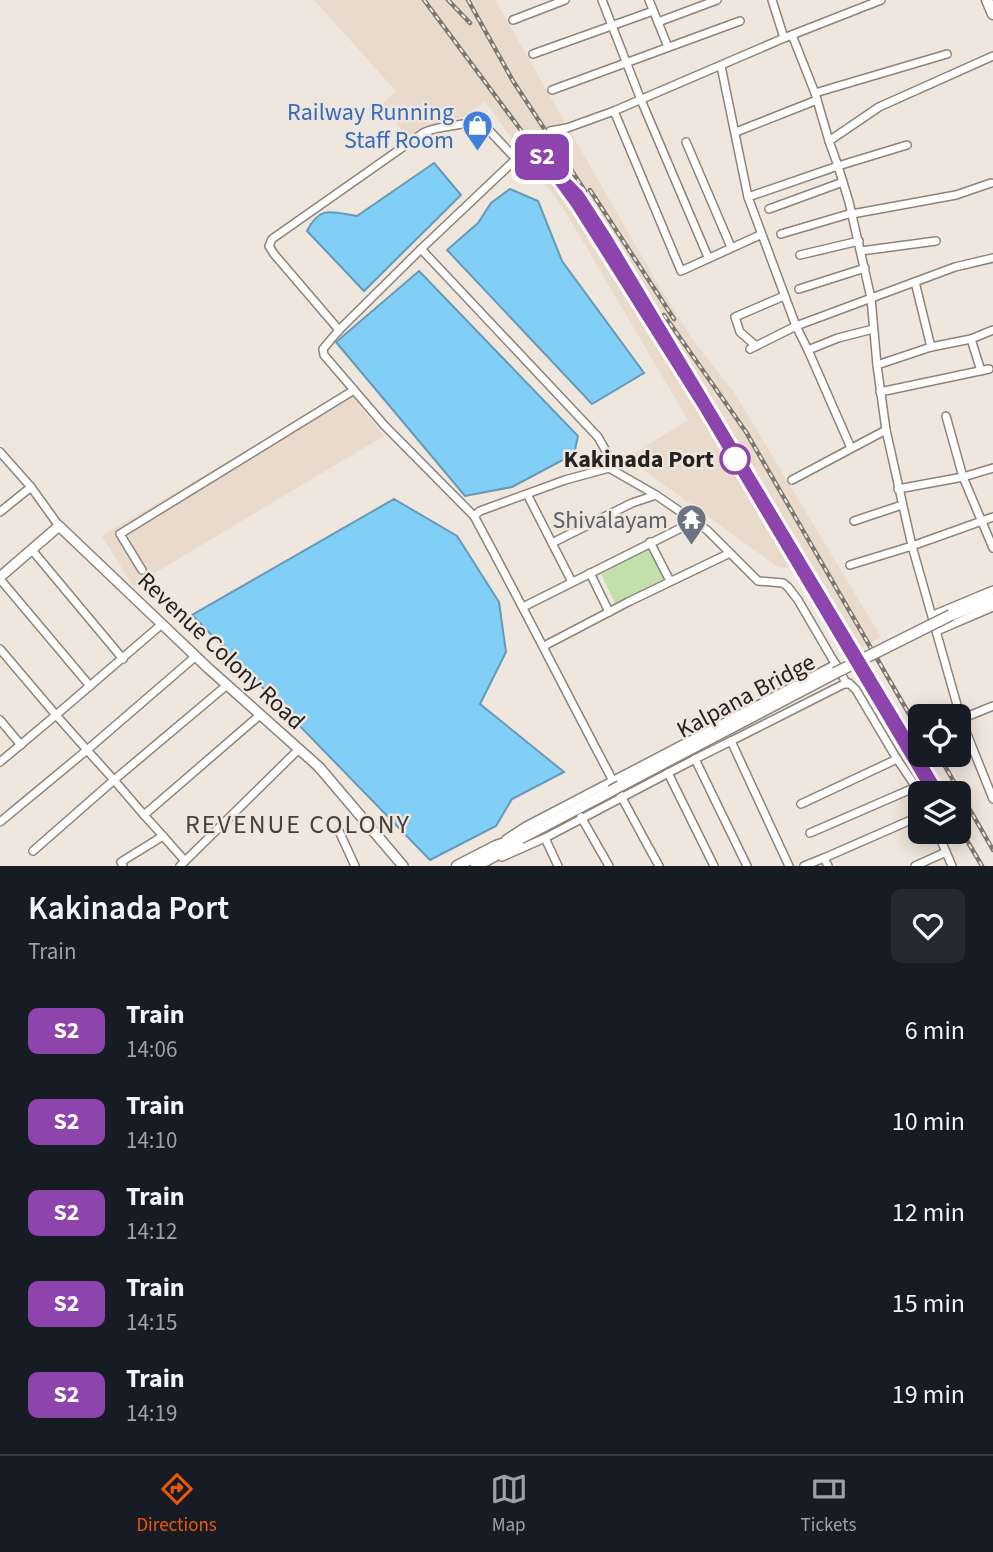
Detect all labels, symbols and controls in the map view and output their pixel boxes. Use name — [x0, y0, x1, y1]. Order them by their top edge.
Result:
place label: Railway Running Staff Room — [287, 95, 454, 158]
shop icon: Railway Running Staff Room — [460, 109, 494, 153]
line badge: S2 — [510, 134, 574, 180]
text: S2 — [529, 139, 555, 174]
place label: Kakinada Port — [563, 442, 714, 477]
marker: Kakinada Port — [720, 444, 750, 474]
place label: Shivalayam — [552, 503, 668, 538]
temple icon: Shivalayam — [674, 503, 708, 547]
street label: Revenue Colony Road — [129, 564, 313, 738]
street label: Kalpana Bridge — [670, 645, 822, 747]
map controls — [908, 704, 971, 844]
button: locate — [908, 704, 971, 767]
button: layers — [908, 781, 971, 844]
district label: REVENUE COLONY — [185, 806, 411, 843]
text: Kakinada Port — [28, 885, 229, 932]
button: heart — [891, 889, 965, 963]
text: Train — [28, 935, 77, 968]
text: Train — [126, 996, 185, 1033]
text: 6 min — [905, 1012, 965, 1049]
text: S2 — [53, 1013, 80, 1048]
text: 14:06 — [126, 1033, 177, 1066]
text: Train — [126, 1087, 185, 1124]
text: 10 min — [892, 1103, 965, 1140]
text: S2 — [53, 1104, 80, 1139]
text: 14:10 — [126, 1124, 177, 1157]
text: Train — [126, 1178, 185, 1215]
text: 12 min — [892, 1194, 965, 1231]
text: S2 — [53, 1195, 80, 1230]
text: 14:12 — [126, 1215, 177, 1248]
text: Train — [126, 1269, 185, 1306]
text: 15 min — [892, 1285, 965, 1322]
text: S2 — [53, 1286, 80, 1321]
text: 14:15 — [126, 1306, 177, 1339]
text: Train — [126, 1360, 185, 1397]
text: 19 min — [892, 1376, 965, 1413]
text: S2 — [53, 1377, 80, 1412]
text: 14:19 — [126, 1397, 177, 1430]
tab: Directions — [136, 1470, 217, 1539]
tab: Map — [490, 1470, 528, 1539]
tab: Tickets — [801, 1470, 857, 1539]

